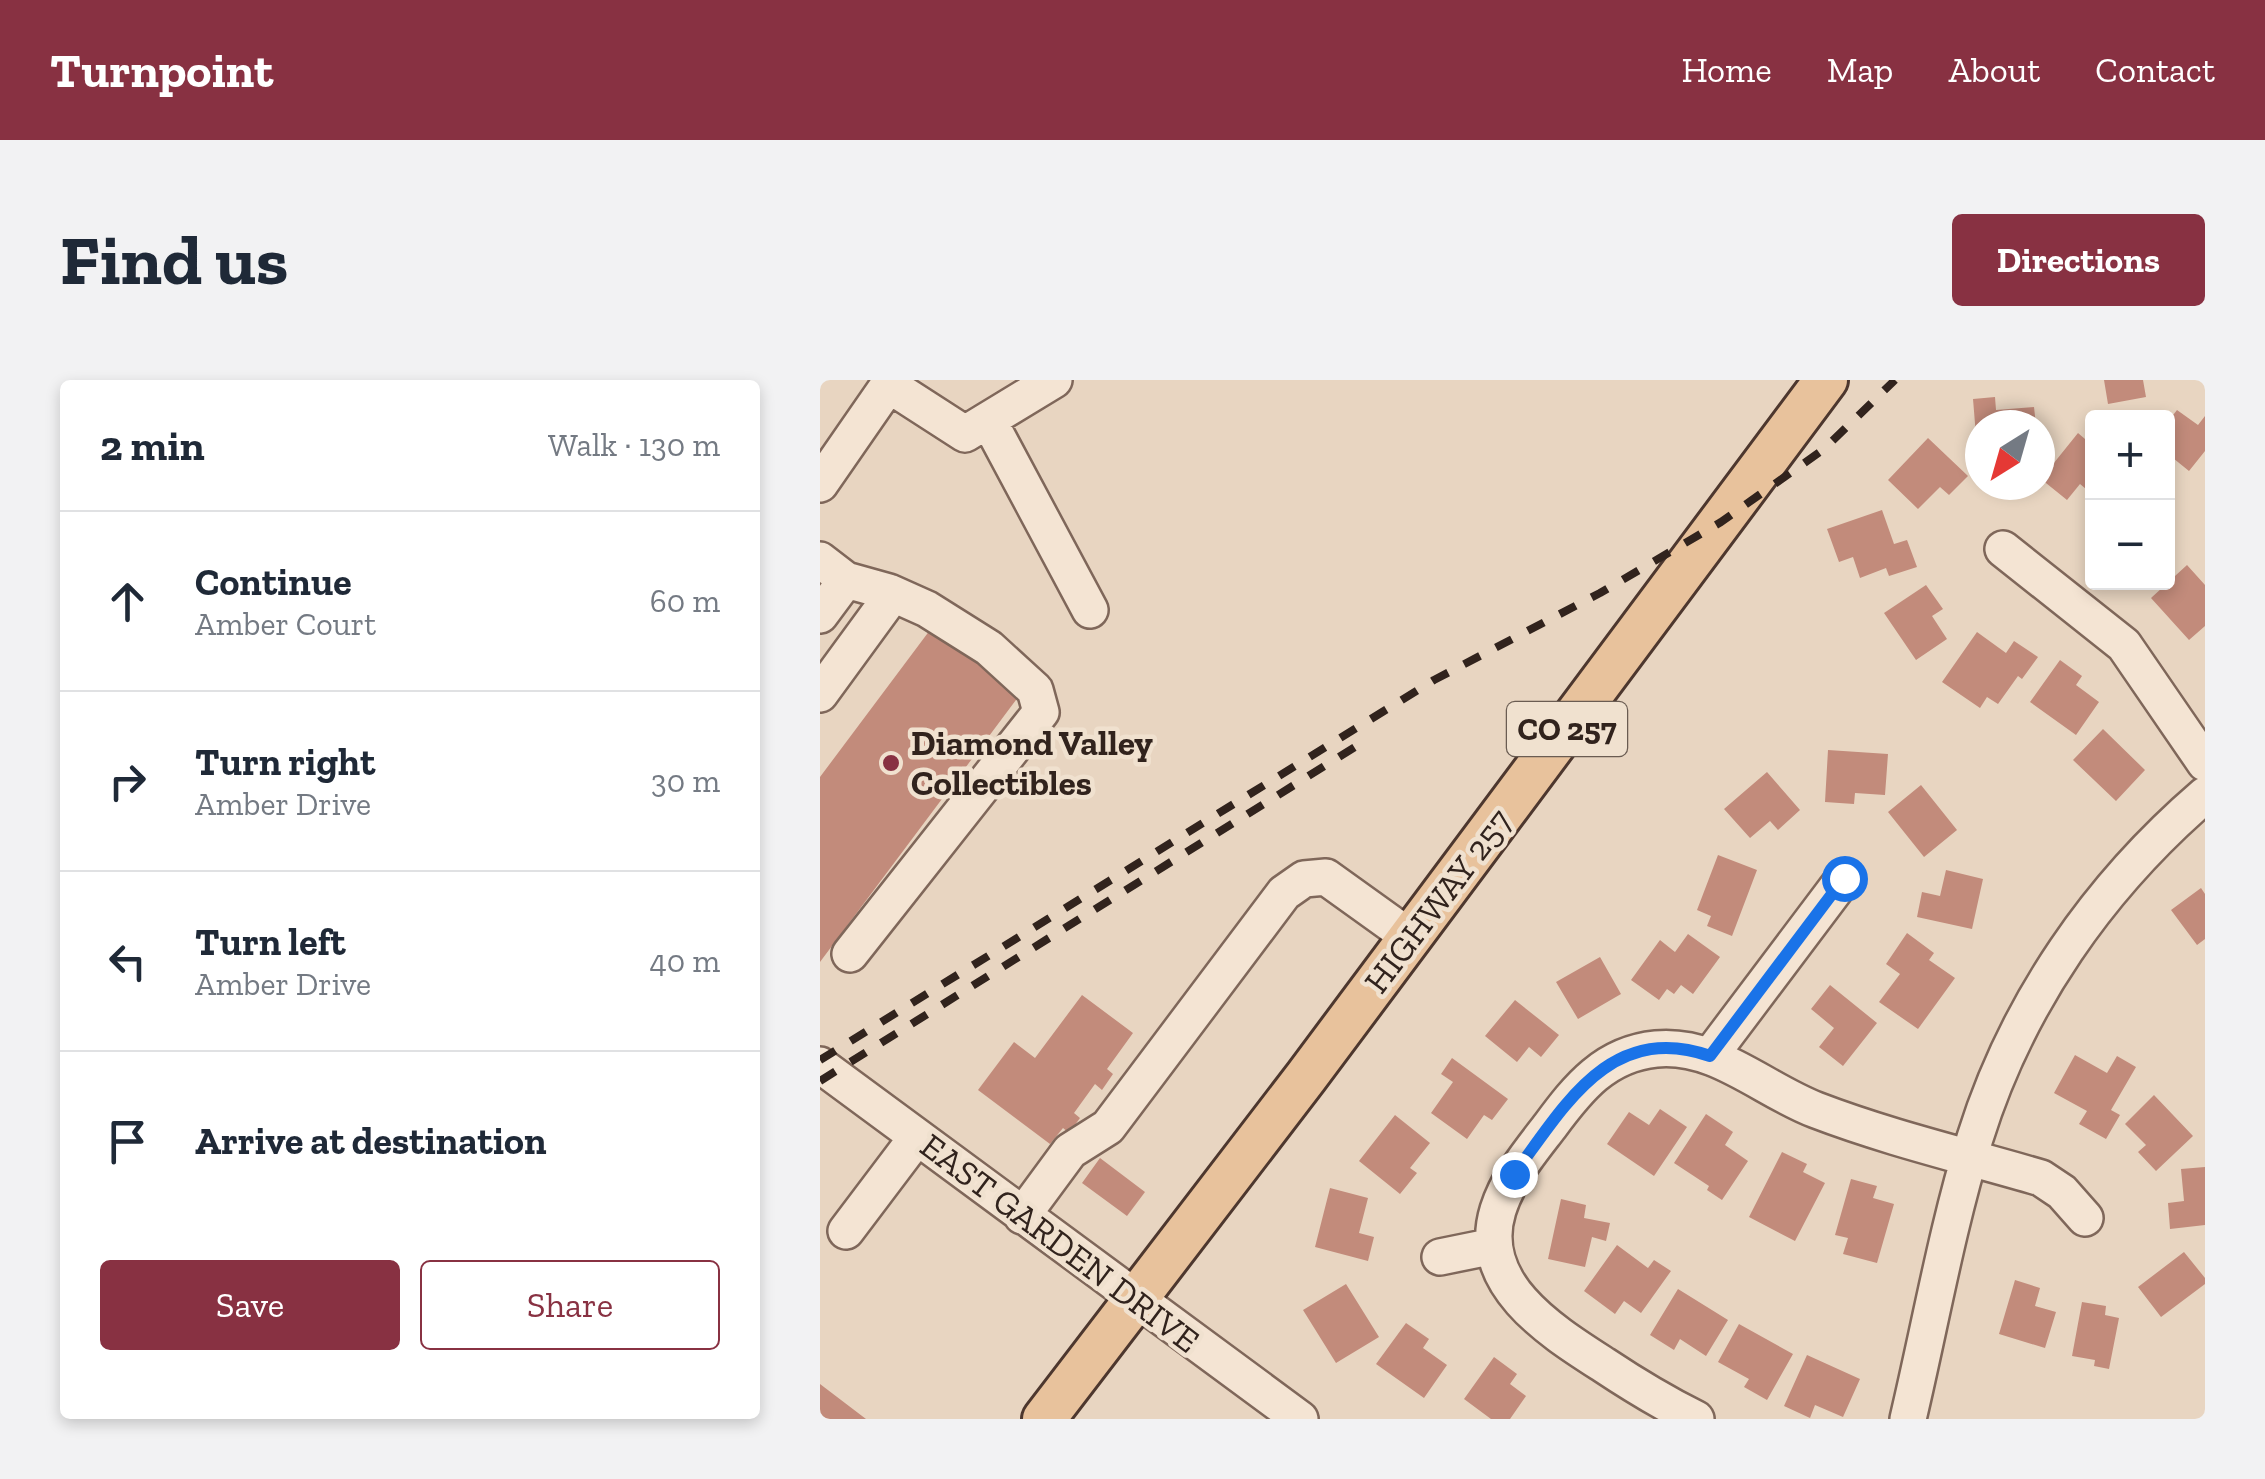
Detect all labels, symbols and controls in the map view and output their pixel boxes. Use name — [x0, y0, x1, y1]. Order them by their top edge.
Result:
text: Turnpoint — [50, 42, 273, 99]
text: Home — [1681, 49, 1772, 91]
text: Map — [1827, 49, 1893, 91]
text: About — [1948, 49, 2040, 91]
text: Contact — [2095, 49, 2215, 91]
button: Directions — [1952, 214, 2205, 306]
text: Find us — [60, 218, 288, 302]
north arrow — [1965, 410, 2055, 500]
map controls — [2085, 410, 2175, 590]
button: + — [2085, 410, 2175, 500]
text: 2 min — [100, 420, 205, 471]
text: Walk · 130 m — [548, 426, 720, 464]
button: − — [2085, 500, 2175, 590]
text: Continue — [195, 559, 352, 605]
icon: ahead — [100, 574, 155, 629]
text: 60 m — [650, 582, 720, 620]
text: Amber Court — [195, 605, 376, 643]
road number: CO 257 — [1507, 702, 1627, 756]
place label: Diamond Valley Collectibles — [911, 722, 1153, 804]
text: Turn right — [195, 739, 375, 785]
marker: Diamond Valley Collectibles — [880, 752, 902, 774]
icon: right — [100, 754, 155, 809]
text: 30 m — [651, 762, 720, 800]
text: Amber Drive — [195, 785, 371, 823]
street label: HIGHWAY 257 — [1355, 801, 1521, 1001]
route start — [1822, 856, 1868, 902]
text: Turn left — [195, 919, 346, 965]
icon: left — [100, 934, 155, 989]
text: 40 m — [649, 942, 720, 980]
text: Amber Drive — [195, 965, 371, 1003]
icon: arrive — [100, 1114, 155, 1169]
text: Arrive at destination — [195, 1118, 546, 1164]
street label: EAST GARDEN DRIVE — [912, 1124, 1208, 1362]
route end — [1492, 1152, 1538, 1198]
button: Save — [100, 1260, 400, 1350]
button: Share — [420, 1260, 720, 1350]

